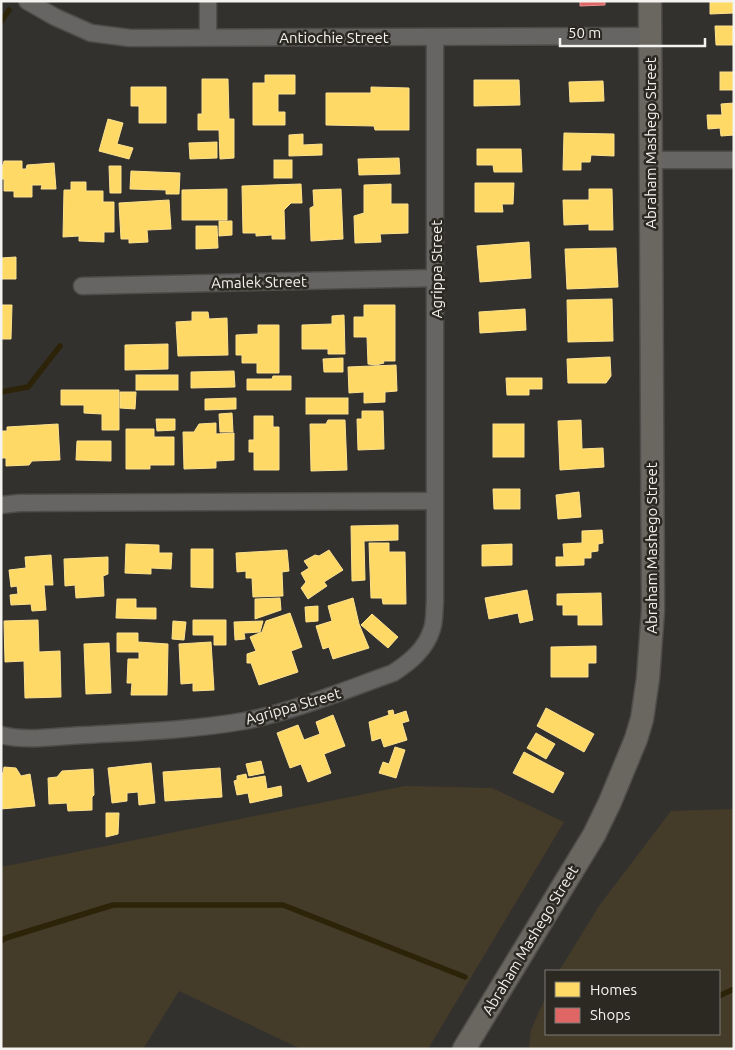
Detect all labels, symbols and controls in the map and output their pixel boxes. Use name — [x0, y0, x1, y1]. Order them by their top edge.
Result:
scale bar — [560, 15, 705, 47]
text: 50 m — [568, 24, 601, 41]
street label: Antiochie Street — [279, 29, 389, 46]
street label: Abraham Mashego Street — [642, 57, 659, 229]
street label: Agrippa Street — [428, 220, 445, 318]
street label: Amalek Street — [211, 273, 307, 291]
street label: Abraham Mashego Street — [643, 462, 660, 634]
street label: Agrippa Street — [243, 684, 343, 728]
street label: Abraham Mashego Street — [479, 862, 581, 1018]
legend — [545, 970, 720, 1035]
text: Homes — [590, 981, 637, 998]
text: Shops — [590, 1006, 631, 1023]

